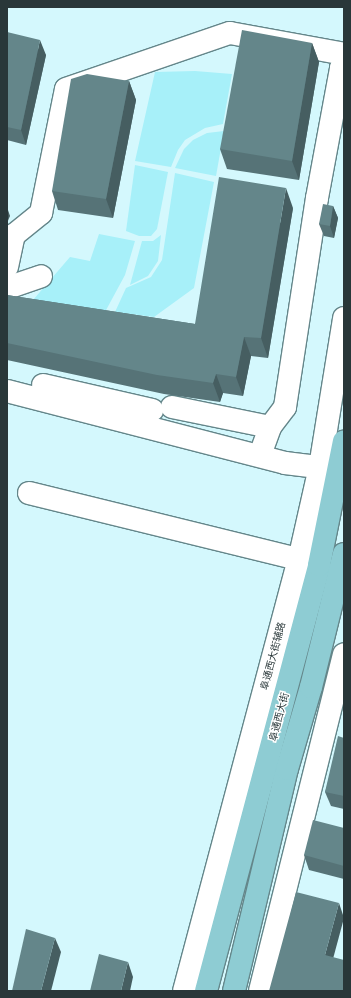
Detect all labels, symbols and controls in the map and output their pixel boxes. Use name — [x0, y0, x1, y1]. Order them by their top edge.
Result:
street label: 阜通西大街辅路 — [258, 621, 288, 691]
street label: 阜通西大街 — [267, 691, 291, 743]

